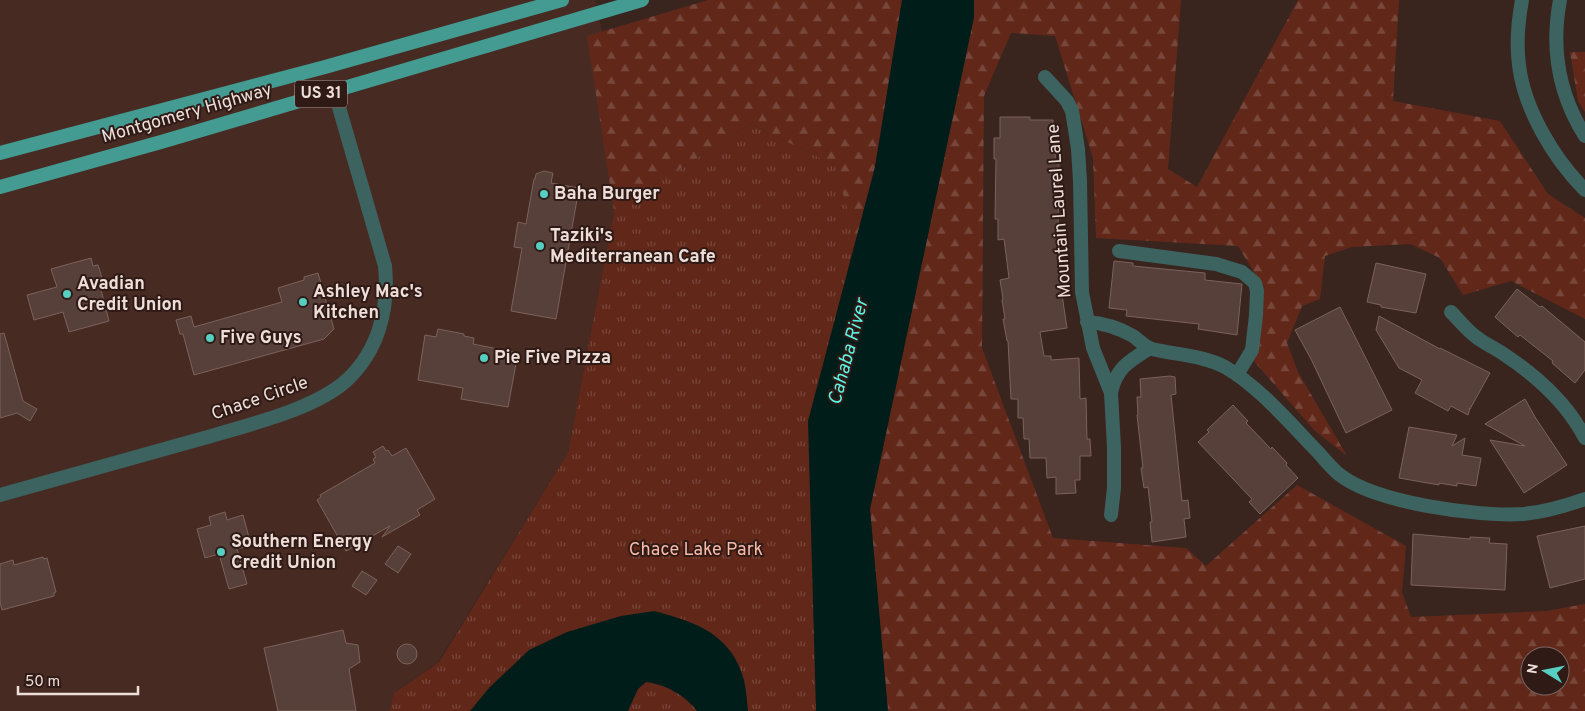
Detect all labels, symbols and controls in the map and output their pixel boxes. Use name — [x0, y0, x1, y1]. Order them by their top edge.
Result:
street label: Montgomery Highway — [99, 79, 275, 149]
road number: US 31 — [295, 80, 347, 108]
street label: Mountain Laurel Lane — [1042, 123, 1078, 299]
place label: Baha Burger — [554, 183, 660, 206]
marker: Baha Burger — [538, 188, 550, 200]
place label: Taziki's Mediterranean Cafe — [550, 225, 716, 269]
marker: Taziki's Mediterranean Cafe — [534, 240, 546, 252]
place label: Avadian Credit Union — [77, 273, 182, 317]
place label: Ashley Mac's Kitchen — [313, 281, 423, 325]
marker: Avadian Credit Union — [61, 288, 73, 300]
water label: Cahaba River — [823, 294, 875, 408]
marker: Ashley Mac's Kitchen — [297, 296, 309, 308]
place label: Five Guys — [220, 327, 302, 350]
marker: Five Guys — [204, 332, 216, 344]
place label: Pie Five Pizza — [494, 347, 611, 370]
marker: Pie Five Pizza — [478, 352, 490, 364]
street label: Chace Circle — [209, 372, 311, 426]
place label: Southern Energy Credit Union — [231, 531, 372, 575]
park label: Chace Lake Park — [629, 539, 763, 562]
marker: Southern Energy Credit Union — [215, 546, 227, 558]
north arrow — [1520, 646, 1570, 696]
text: N — [1524, 663, 1543, 675]
scale bar — [18, 664, 138, 696]
text: 50 m — [25, 673, 60, 692]

